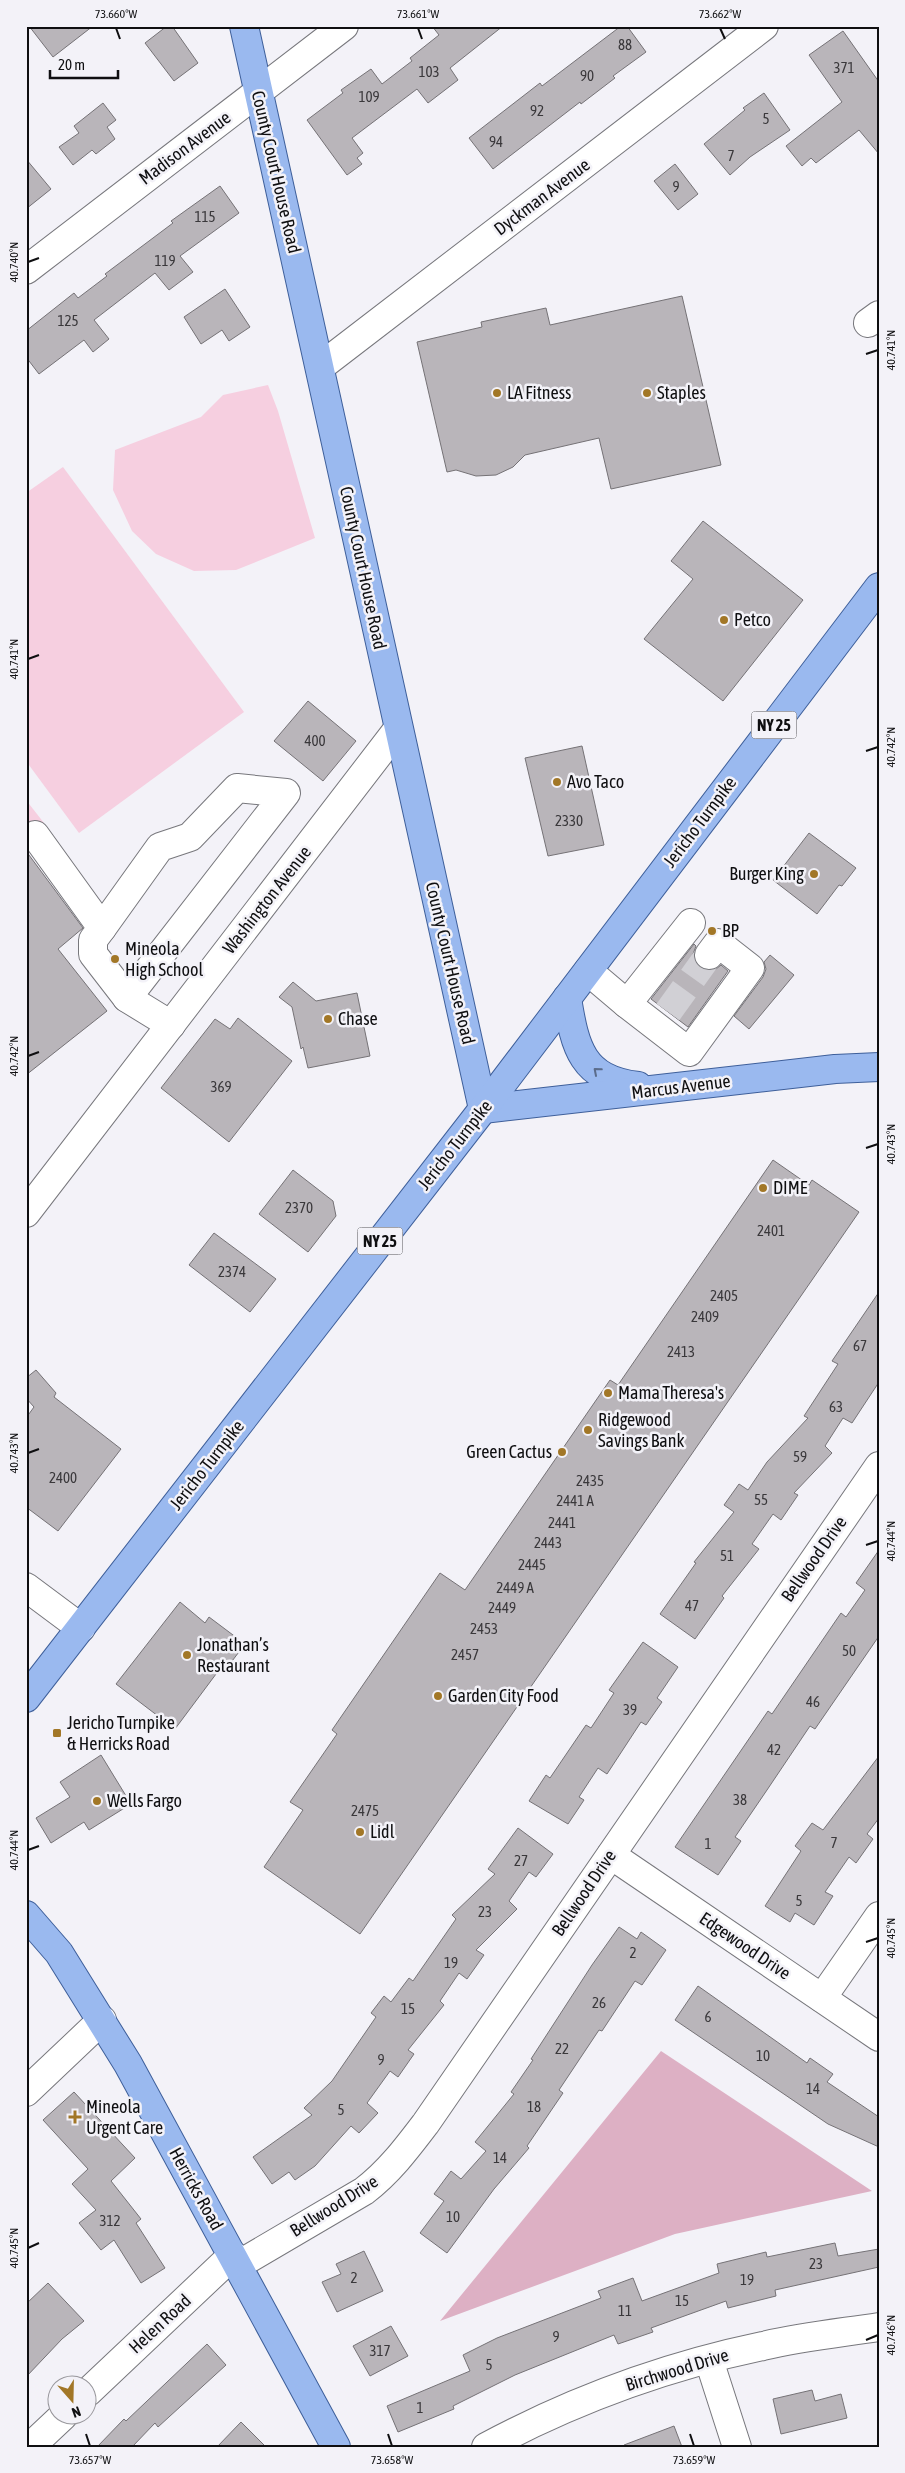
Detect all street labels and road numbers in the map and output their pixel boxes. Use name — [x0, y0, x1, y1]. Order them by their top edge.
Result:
street label: County Court House Road — [248, 89, 305, 255]
street label: Madison Avenue — [135, 106, 235, 189]
street label: Dyckman Avenue — [490, 154, 594, 239]
street label: County Court House Road — [336, 484, 391, 651]
road number: NY 25 — [752, 712, 796, 738]
street label: Jericho Turnpike — [659, 772, 740, 871]
street label: Washington Avenue — [218, 842, 315, 958]
street label: County Court House Road — [422, 880, 479, 1046]
street label: Marcus Avenue — [630, 1070, 732, 1103]
street label: Jericho Turnpike — [413, 1096, 496, 1194]
road number: NY 25 — [358, 1228, 402, 1254]
street label: Jericho Turnpike — [165, 1416, 248, 1514]
street label: Bellwood Drive — [776, 1512, 851, 1605]
street label: Bellwood Drive — [547, 1846, 620, 1940]
street label: Edgewood Drive — [696, 1908, 795, 1984]
street label: Herricks Road — [165, 2144, 228, 2234]
street label: Bellwood Drive — [286, 2170, 381, 2241]
street label: Helen Road — [124, 2290, 195, 2358]
street label: Birchwood Drive — [623, 2344, 731, 2395]

